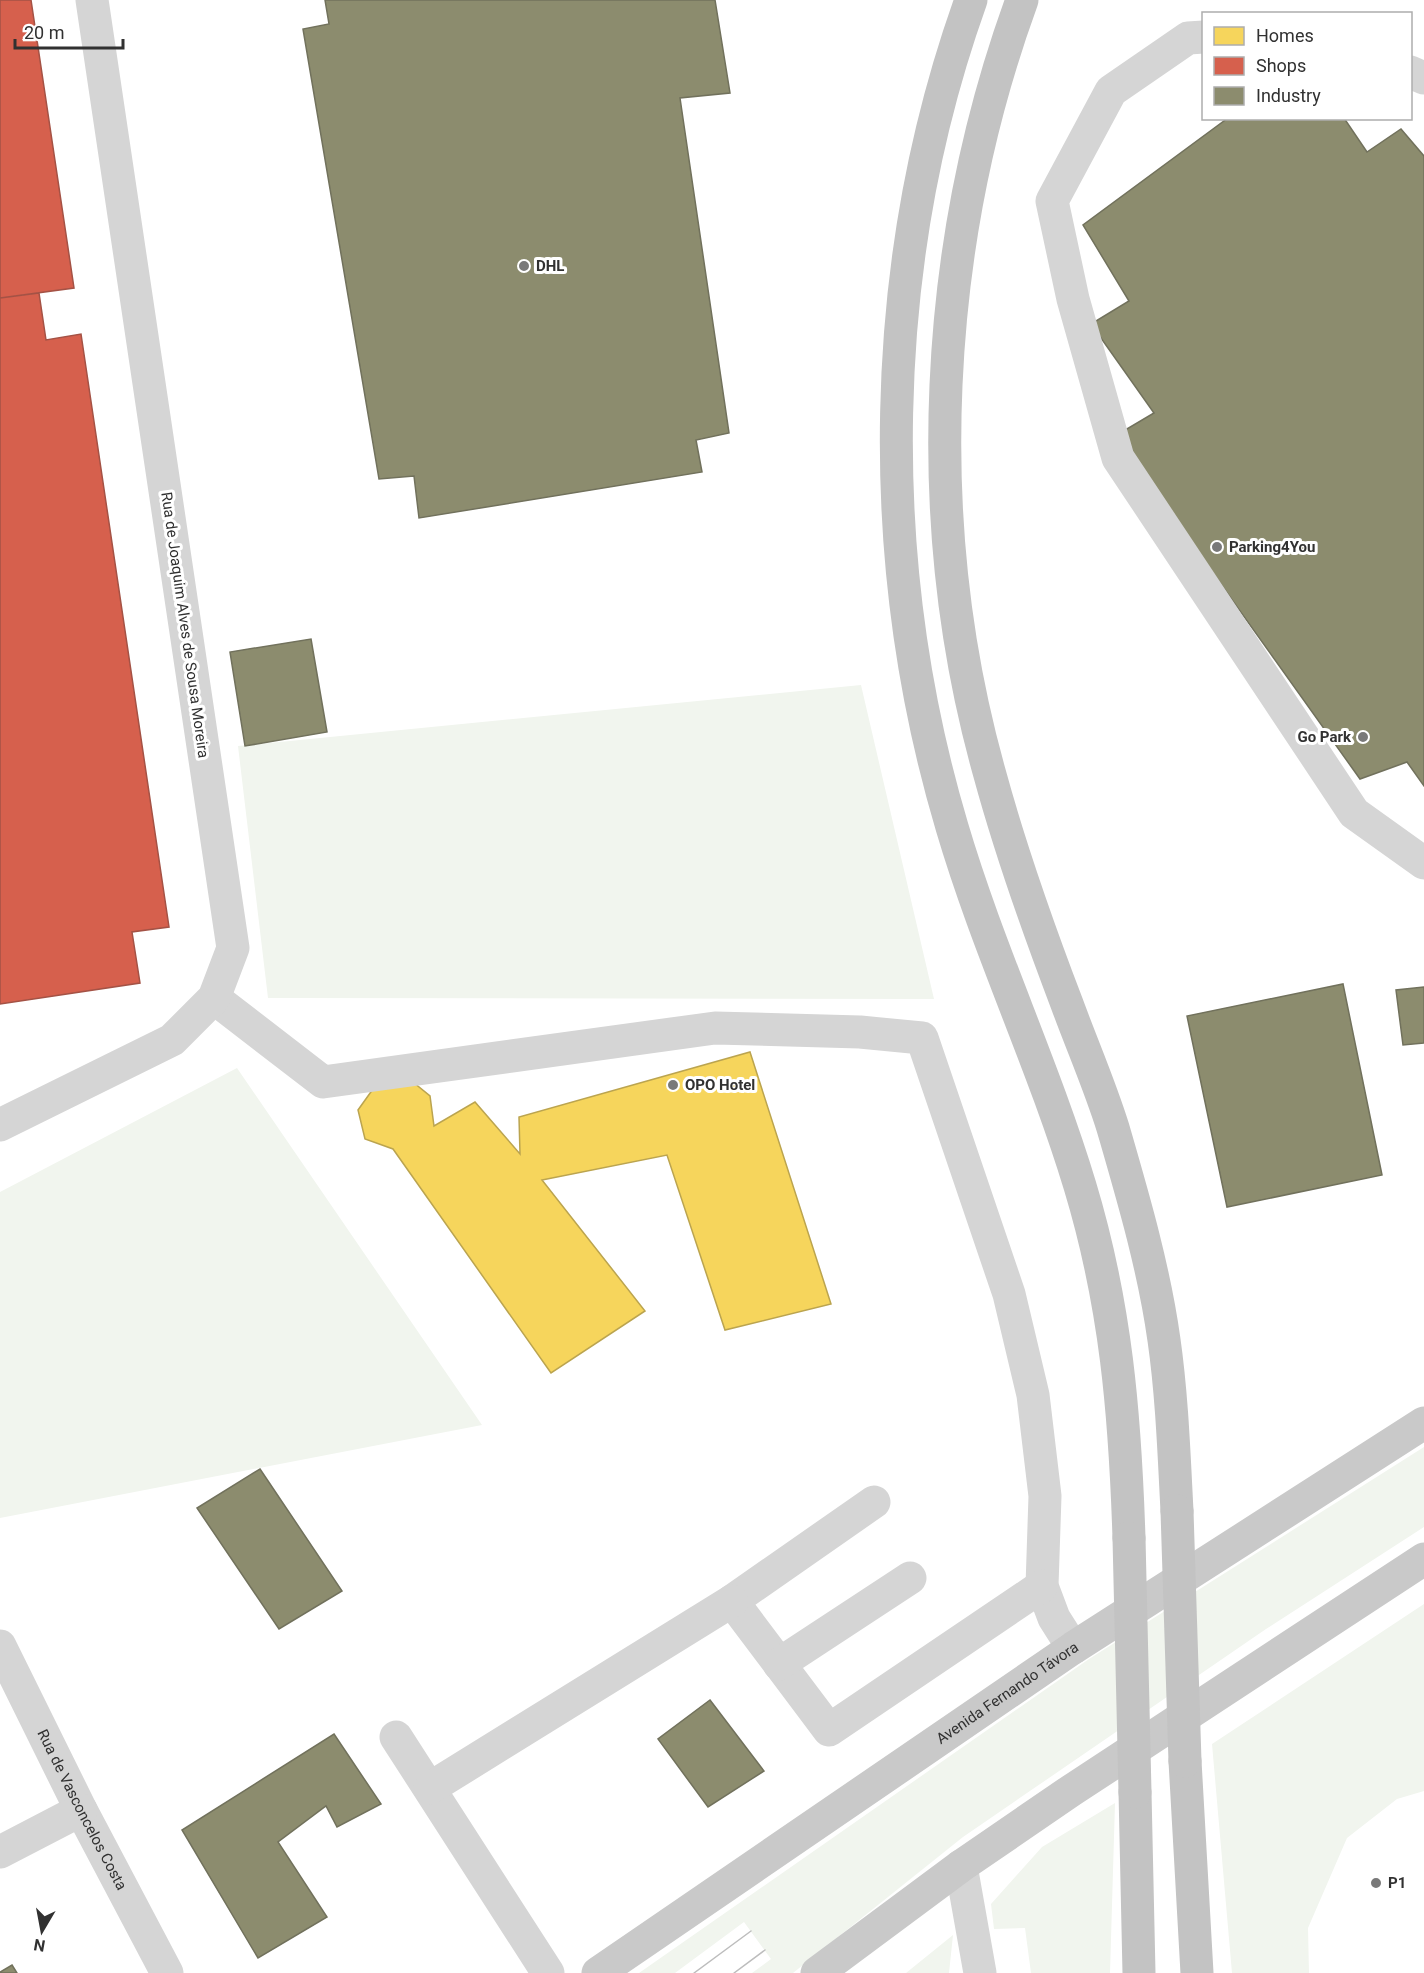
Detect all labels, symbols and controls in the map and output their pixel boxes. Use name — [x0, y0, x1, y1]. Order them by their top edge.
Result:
scale bar — [15, 12, 123, 50]
legend — [1202, 12, 1412, 120]
text: 20 m — [24, 22, 64, 43]
text: Homes — [1256, 25, 1314, 46]
text: Shops — [1256, 55, 1306, 76]
text: Industry — [1256, 85, 1321, 106]
place label: DHL — [536, 257, 564, 275]
marker: DHL — [517, 259, 531, 273]
street label: Rua de Joaquim Alves de Sousa Moreira — [157, 491, 213, 759]
place label: Parking4You — [1229, 538, 1315, 556]
marker: Parking4You — [1210, 540, 1224, 554]
place label: Go Park — [1297, 728, 1352, 746]
marker: Go Park — [1356, 730, 1370, 744]
place label: OPO Hotel — [685, 1076, 755, 1094]
marker: OPO Hotel — [666, 1078, 680, 1092]
street label: Avenida Fernando Távora — [933, 1638, 1082, 1748]
street label: Rua de Vasconcelos Costa — [34, 1726, 131, 1893]
place label: P1 — [1388, 1874, 1406, 1892]
marker: P1 — [1369, 1876, 1383, 1890]
north arrow — [12, 1901, 72, 1961]
text: N — [32, 1935, 47, 1956]

